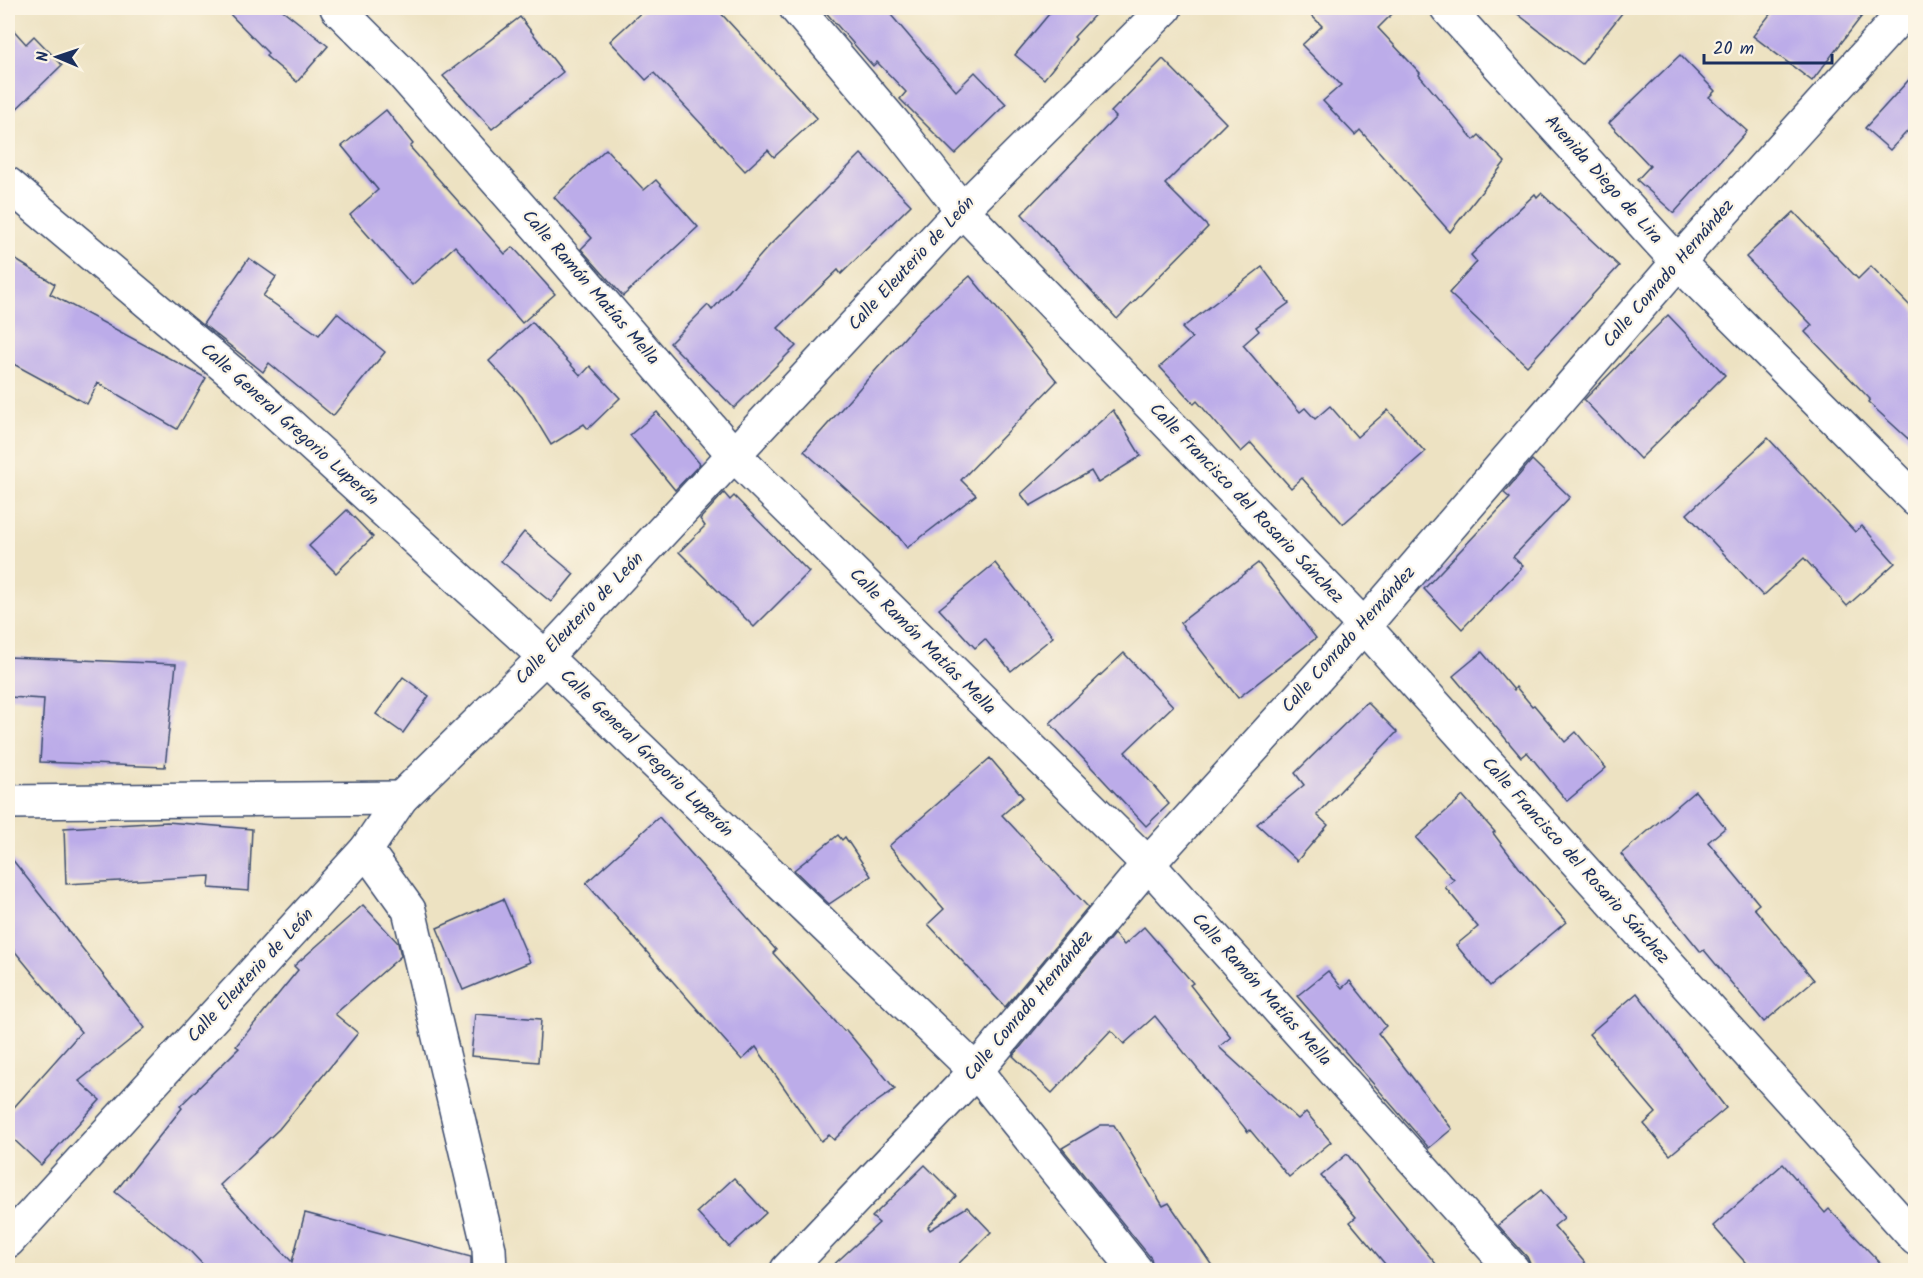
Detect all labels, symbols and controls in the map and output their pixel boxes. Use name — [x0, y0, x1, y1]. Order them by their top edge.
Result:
north arrow — [27, 27, 87, 87]
scale bar — [1704, 27, 1832, 65]
text: 20 m — [1713, 35, 1754, 64]
text: N — [31, 51, 56, 62]
street label: Avenida Diego de Lira — [1537, 109, 1669, 251]
street label: Calle Eleuterio de León — [841, 190, 983, 338]
street label: Calle Conrado Hernández — [1596, 193, 1742, 355]
street label: Calle Ramón Matías Mella — [514, 204, 666, 372]
street label: Calle General Gregorio Luperón — [193, 336, 385, 514]
street label: Calle Francisco del Rosario Sánchez — [1142, 397, 1350, 611]
street label: Calle Eleuterio de León — [509, 546, 651, 692]
street label: Calle Conrado Hernández — [1275, 560, 1423, 720]
street label: Calle Ramón Matías Mella — [842, 562, 1002, 722]
street label: Calle General Gregorio Luperón — [552, 663, 740, 845]
street label: Calle Francisco del Rosario Sánchez — [1474, 751, 1676, 971]
street label: Calle Eleuterio de León — [180, 902, 322, 1050]
street label: Calle Ramón Matías Mella — [1184, 907, 1338, 1073]
street label: Calle Conrado Hernández — [957, 924, 1101, 1088]

